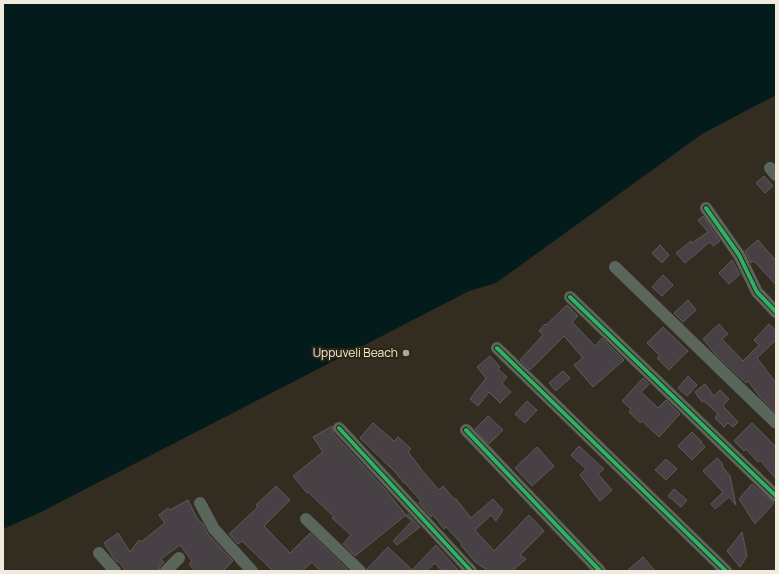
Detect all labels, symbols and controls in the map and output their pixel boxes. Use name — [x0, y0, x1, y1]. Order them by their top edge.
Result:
place label: Uppuveli Beach — [313, 344, 398, 361]
marker: Uppuveli Beach — [401, 348, 411, 358]

